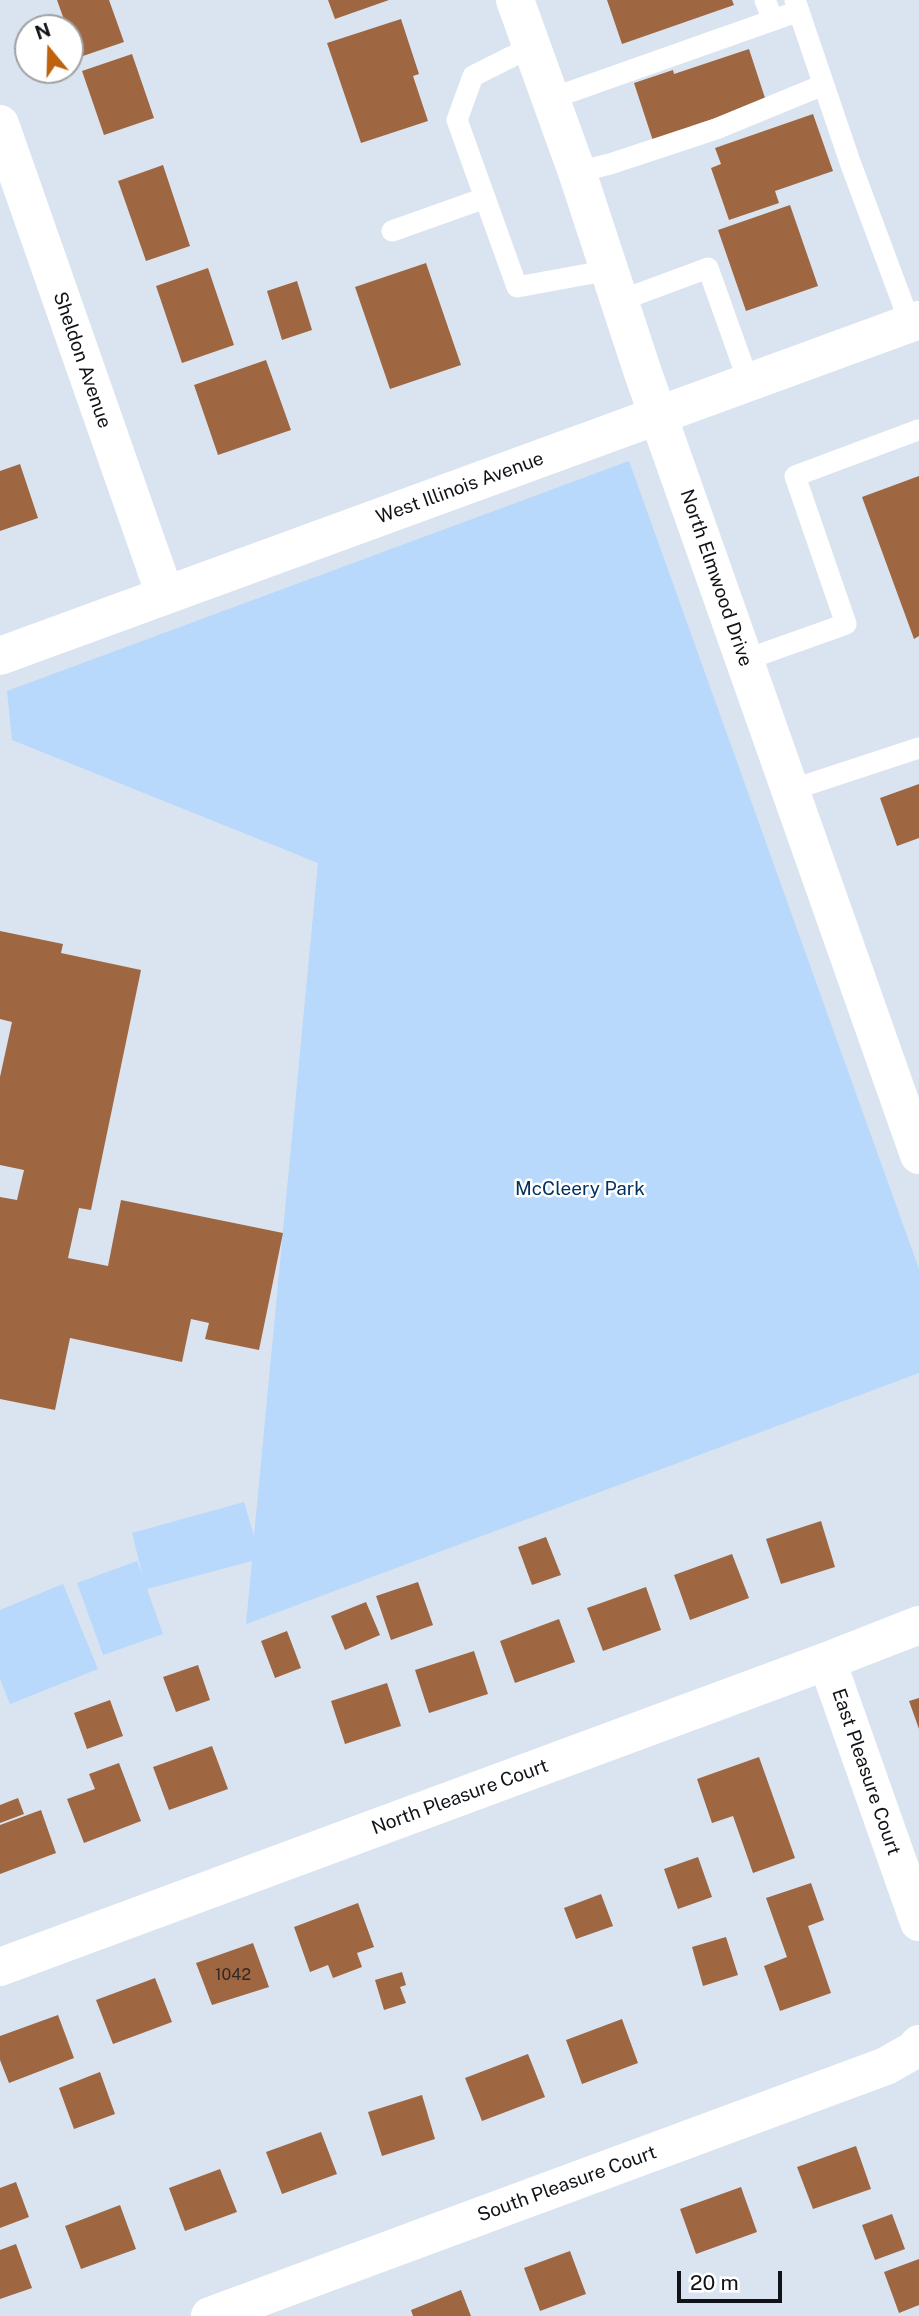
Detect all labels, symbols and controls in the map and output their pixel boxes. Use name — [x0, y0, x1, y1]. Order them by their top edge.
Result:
north arrow — [14, 14, 84, 84]
text: N — [32, 18, 53, 44]
street label: Sheldon Avenue — [48, 289, 116, 431]
street label: West Illinois Avenue — [373, 447, 547, 529]
street label: North Elmwood Drive — [675, 486, 757, 670]
park label: McCleery Park — [515, 1178, 645, 1200]
street label: East Pleasure Court — [827, 1686, 905, 1858]
street label: North Pleasure Court — [369, 1754, 551, 1840]
house number: 1042 — [215, 1965, 251, 1985]
street label: South Pleasure Court — [474, 2141, 660, 2227]
scale bar — [681, 2256, 786, 2300]
text: 20 m — [690, 2270, 739, 2295]

